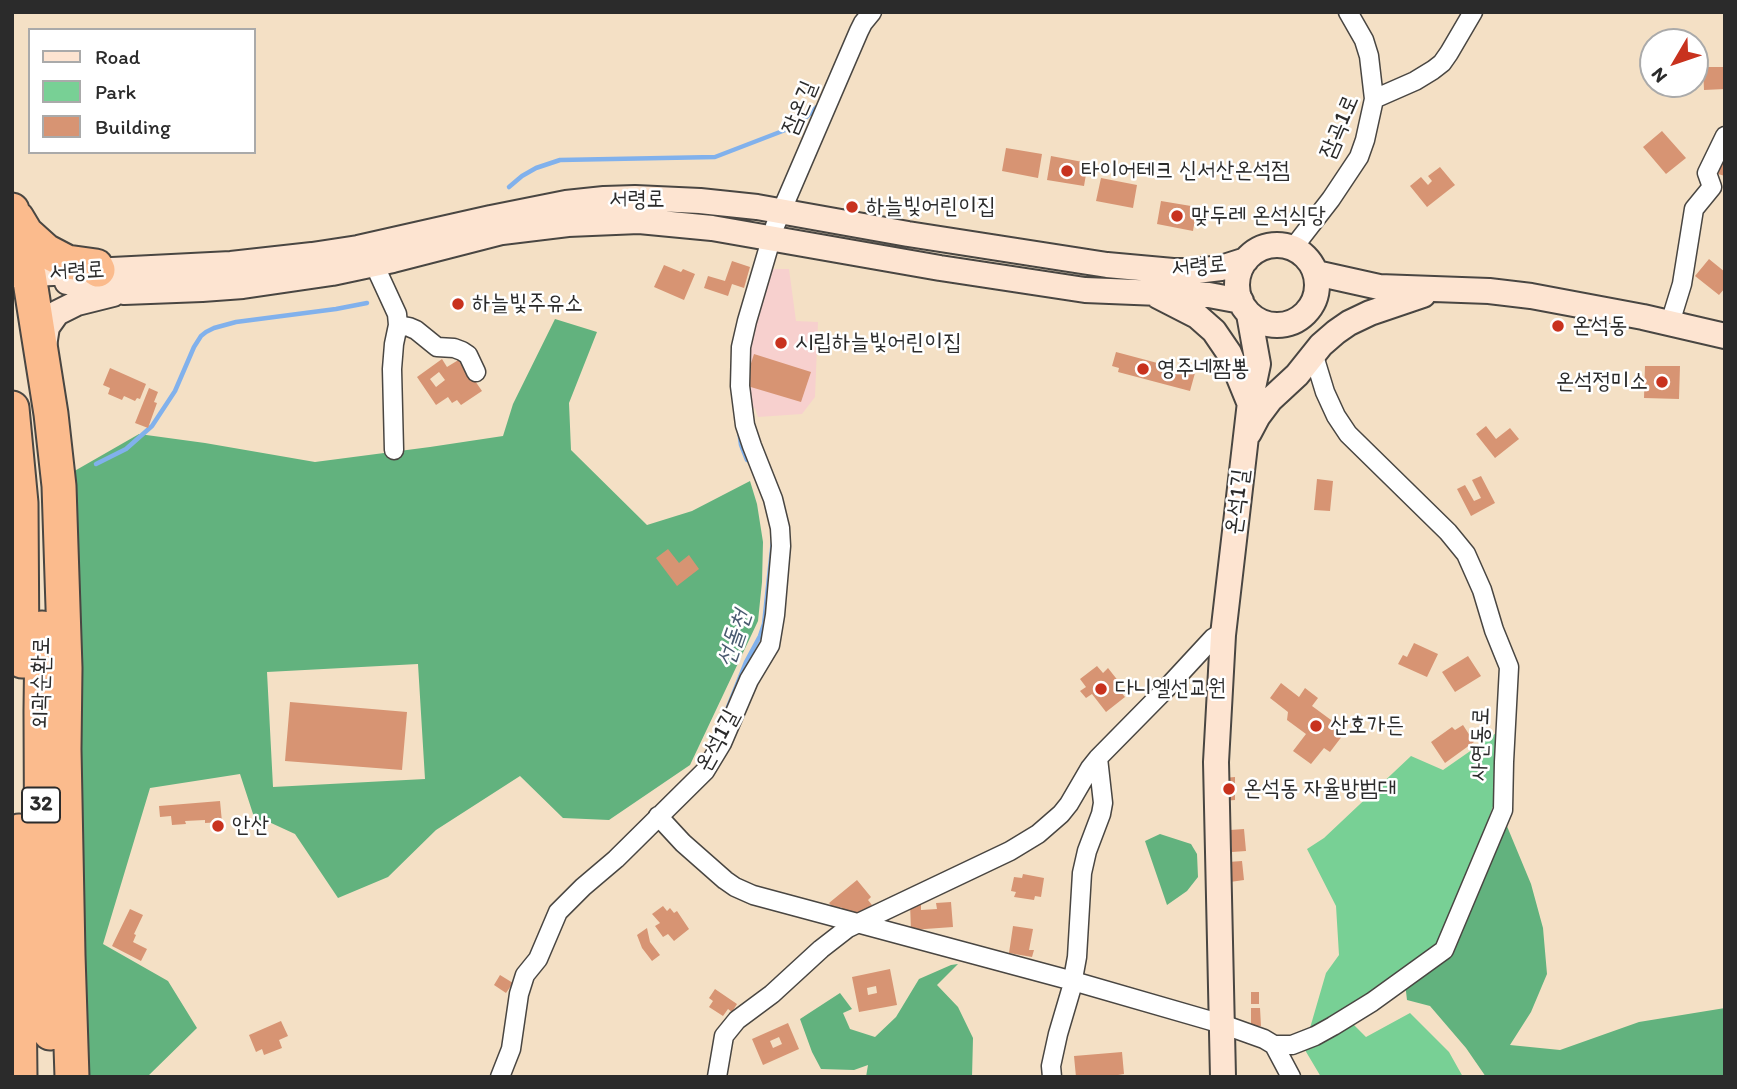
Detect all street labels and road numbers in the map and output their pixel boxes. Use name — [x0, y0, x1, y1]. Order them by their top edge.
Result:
street label: 잠온길 — [776, 77, 824, 139]
street label: 잠곡1로 — [1314, 91, 1366, 163]
street label: 서령로 — [609, 186, 665, 214]
street label: 서령로 — [1170, 251, 1228, 283]
street label: 서령로 — [49, 257, 105, 287]
street label: 온석1길 — [1220, 467, 1256, 537]
street label: 외곽순환로 — [27, 636, 57, 730]
street label: 온석1길 — [690, 705, 746, 777]
street label: 사연동로 — [1466, 707, 1496, 781]
road number: 32 — [22, 788, 60, 822]

